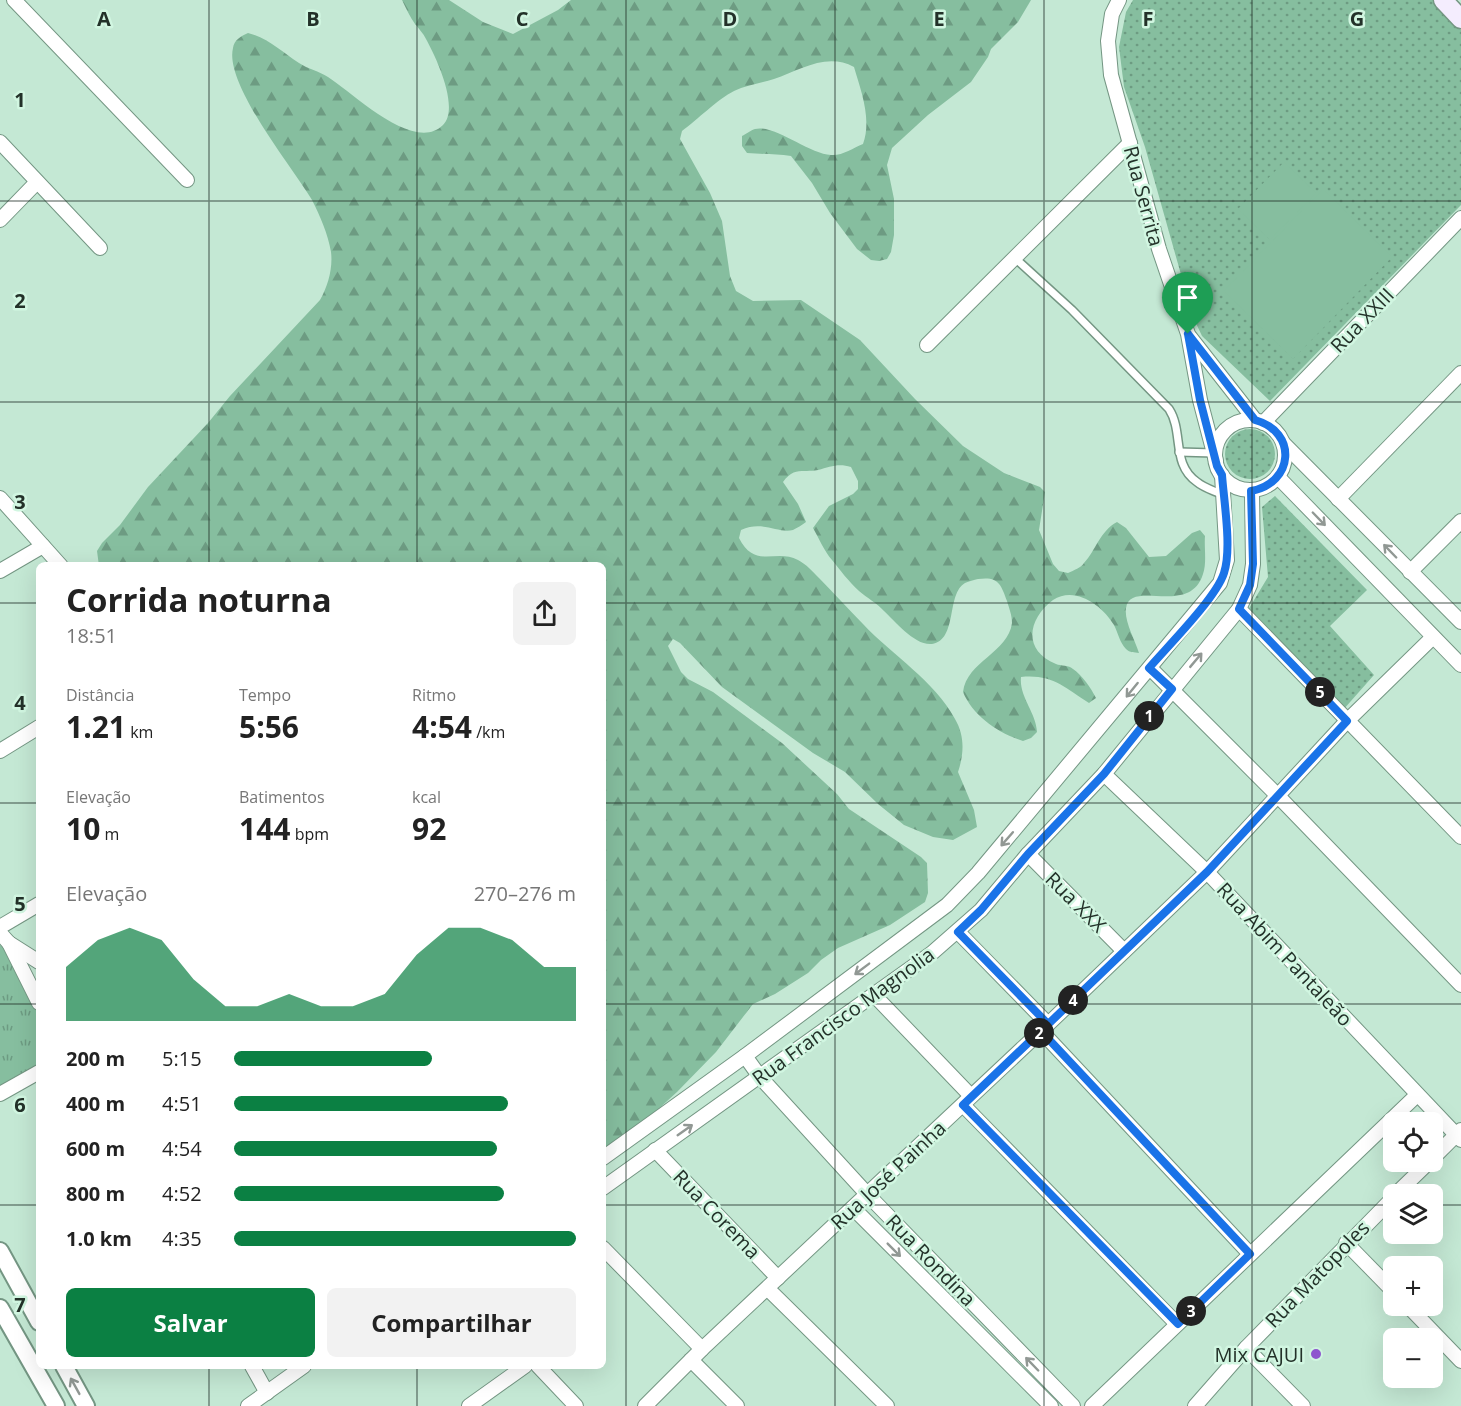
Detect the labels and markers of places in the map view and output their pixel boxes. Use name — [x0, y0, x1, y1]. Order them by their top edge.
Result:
pin — [1162, 272, 1213, 334]
pin: 5 — [1305, 677, 1335, 707]
pin: 1 — [1134, 701, 1164, 731]
pin: 4 — [1058, 985, 1088, 1015]
pin: 2 — [1024, 1018, 1054, 1048]
pin: 3 — [1176, 1296, 1206, 1326]
place label: Mix CAJUI — [1215, 1341, 1304, 1368]
marker: Mix CAJUI — [1309, 1347, 1323, 1361]

